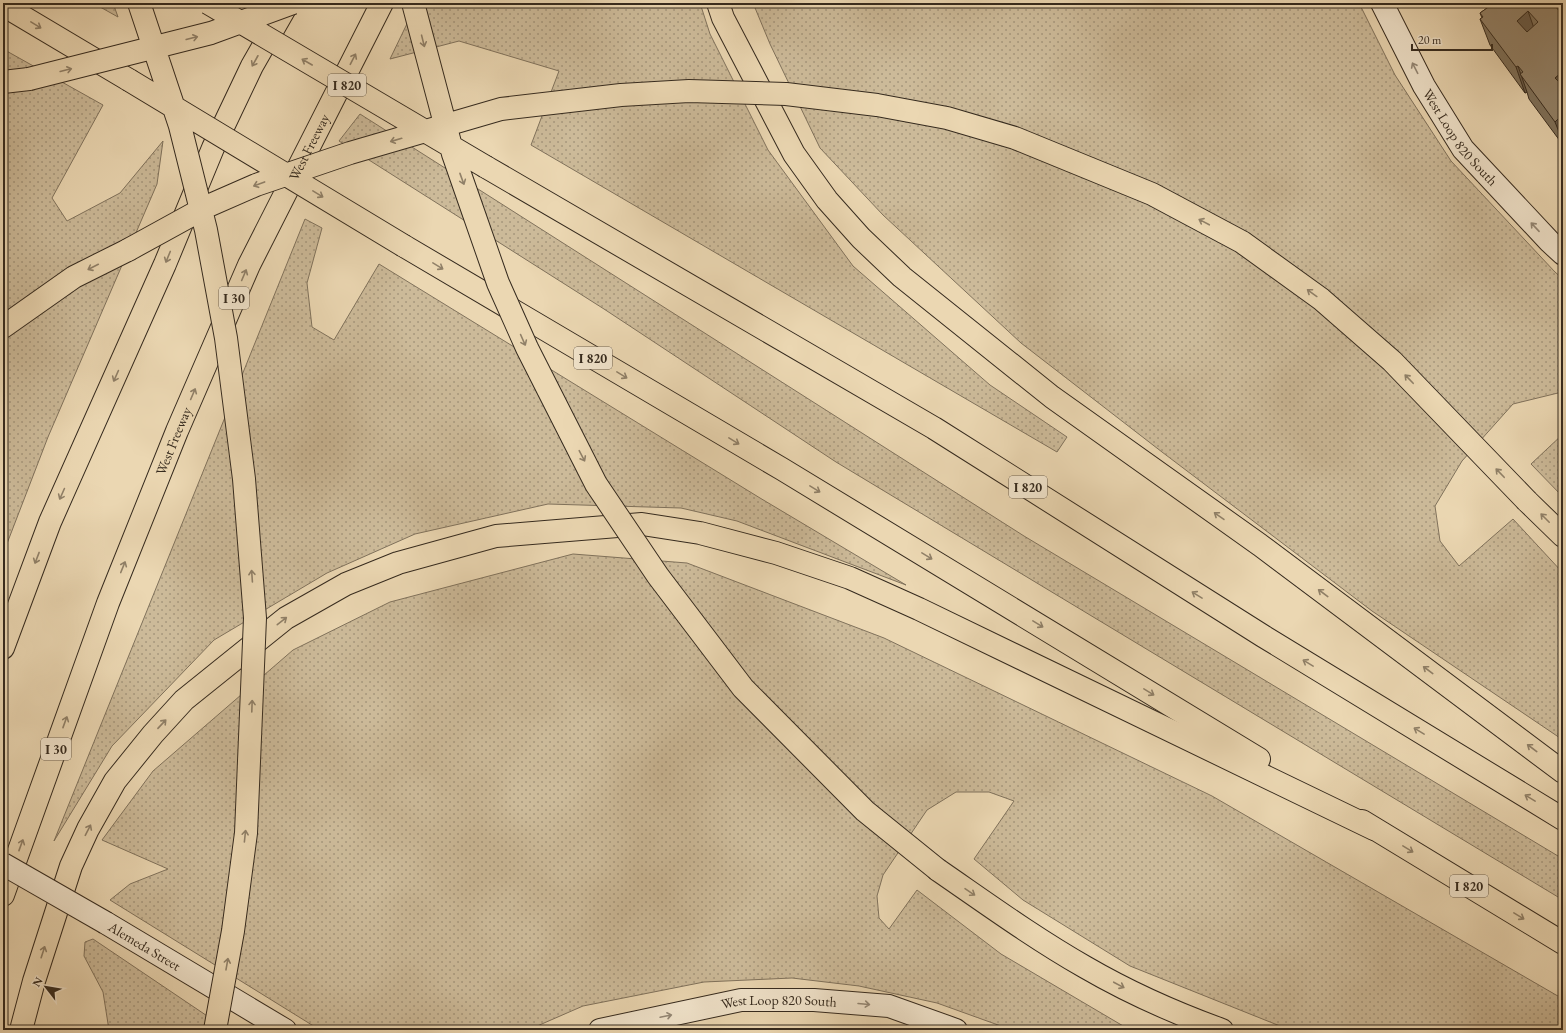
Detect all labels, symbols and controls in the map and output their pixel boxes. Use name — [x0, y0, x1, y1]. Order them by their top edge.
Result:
one-way arrow — [30, 21, 41, 29]
scale bar — [1412, 26, 1492, 52]
text: 20 m — [1418, 32, 1442, 48]
one-way arrow — [186, 33, 199, 41]
one-way arrow — [419, 34, 427, 47]
one-way arrow — [350, 53, 358, 65]
one-way arrow — [250, 55, 258, 67]
one-way arrow — [301, 57, 313, 65]
one-way arrow — [1411, 62, 1418, 74]
one-way arrow — [60, 65, 73, 73]
road number: I 820 — [328, 74, 366, 96]
street label: West Loop 820 South — [1419, 85, 1502, 189]
street label: West Freeway — [285, 110, 334, 183]
one-way arrow — [390, 137, 403, 144]
one-way arrow — [458, 173, 466, 185]
one-way arrow — [253, 180, 265, 188]
one-way arrow — [312, 191, 324, 199]
one-way arrow — [1198, 218, 1210, 225]
one-way arrow — [1530, 222, 1540, 232]
one-way arrow — [164, 250, 171, 262]
one-way arrow — [432, 262, 444, 270]
one-way arrow — [87, 264, 99, 272]
one-way arrow — [241, 269, 249, 281]
road number: I 30 — [219, 287, 249, 309]
one-way arrow — [1307, 289, 1318, 297]
one-way arrow — [520, 334, 527, 346]
road number: I 820 — [574, 347, 612, 369]
one-way arrow — [111, 369, 119, 381]
one-way arrow — [616, 371, 628, 379]
one-way arrow — [1405, 374, 1414, 384]
one-way arrow — [190, 389, 197, 401]
street label: West Freeway — [151, 403, 196, 478]
one-way arrow — [728, 437, 740, 445]
one-way arrow — [578, 450, 586, 462]
one-way arrow — [1496, 468, 1505, 478]
road number: I 820 — [1009, 476, 1047, 498]
one-way arrow — [809, 486, 821, 494]
one-way arrow — [58, 488, 66, 500]
one-way arrow — [1213, 512, 1224, 520]
one-way arrow — [1540, 513, 1550, 523]
one-way arrow — [32, 552, 40, 564]
one-way arrow — [921, 553, 933, 561]
one-way arrow — [119, 561, 127, 573]
one-way arrow — [248, 570, 255, 583]
one-way arrow — [1318, 588, 1329, 597]
one-way arrow — [1191, 590, 1203, 598]
one-way arrow — [276, 617, 287, 626]
one-way arrow — [1032, 620, 1043, 628]
one-way arrow — [1302, 659, 1314, 667]
one-way arrow — [1422, 666, 1433, 675]
one-way arrow — [1143, 688, 1155, 696]
one-way arrow — [248, 700, 255, 713]
one-way arrow — [62, 716, 69, 729]
one-way arrow — [157, 719, 167, 729]
one-way arrow — [1414, 727, 1425, 735]
road number: I 30 — [41, 738, 71, 760]
one-way arrow — [1526, 744, 1537, 752]
one-way arrow — [1524, 794, 1536, 802]
one-way arrow — [85, 825, 92, 837]
one-way arrow — [242, 829, 249, 842]
one-way arrow — [18, 838, 25, 851]
one-way arrow — [1402, 845, 1413, 853]
road number: I 820 — [1450, 875, 1488, 897]
one-way arrow — [964, 888, 975, 896]
one-way arrow — [1513, 913, 1525, 921]
street label: Alemeda Street — [104, 917, 185, 975]
one-way arrow — [40, 946, 47, 959]
one-way arrow — [223, 958, 231, 971]
north arrow — [26, 967, 66, 1007]
text: N — [29, 974, 46, 989]
one-way arrow — [1113, 982, 1125, 989]
street label: West Loop 820 South — [719, 991, 838, 1013]
one-way arrow — [857, 1000, 870, 1008]
one-way arrow — [659, 1011, 672, 1019]

